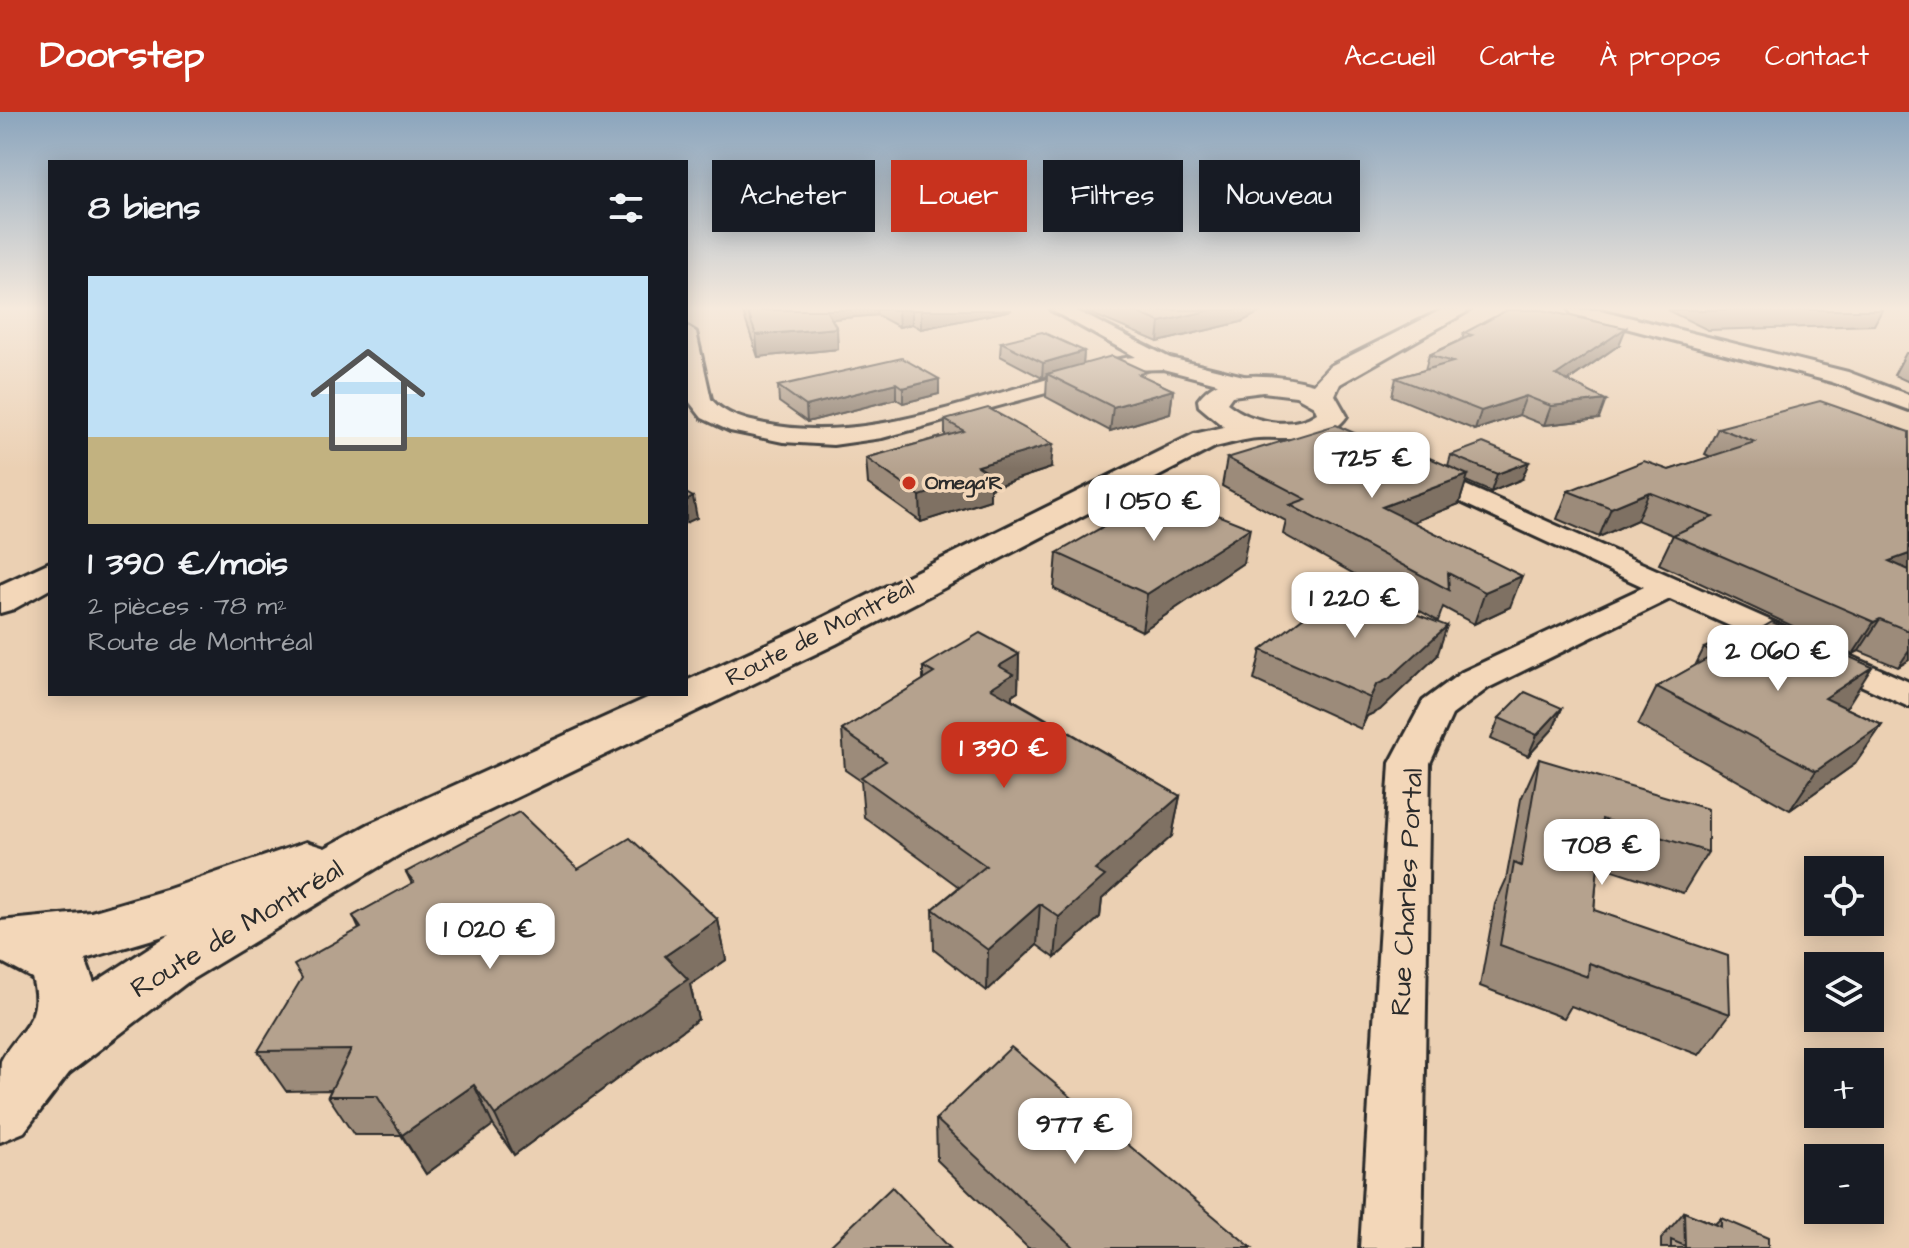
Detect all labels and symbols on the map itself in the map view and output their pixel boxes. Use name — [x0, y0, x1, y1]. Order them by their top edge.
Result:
pin: 725 € — [1316, 432, 1428, 500]
place label: Omega'R — [925, 469, 1003, 498]
marker: Omega'R — [900, 474, 918, 492]
pin: 1 050 € — [1080, 475, 1228, 543]
street label: Route de Montréal — [720, 571, 920, 695]
pin: 1 220 € — [1281, 572, 1429, 640]
pin: 2 060 € — [1704, 625, 1852, 693]
pin: 1 390 € — [930, 722, 1078, 790]
street label: Rue Charles Portal — [1381, 767, 1433, 1017]
pin: 708 € — [1546, 819, 1658, 887]
street label: Route de Montréal — [123, 850, 351, 1008]
pin: 1 020 € — [416, 903, 564, 971]
pin: 977 € — [1019, 1098, 1131, 1166]

